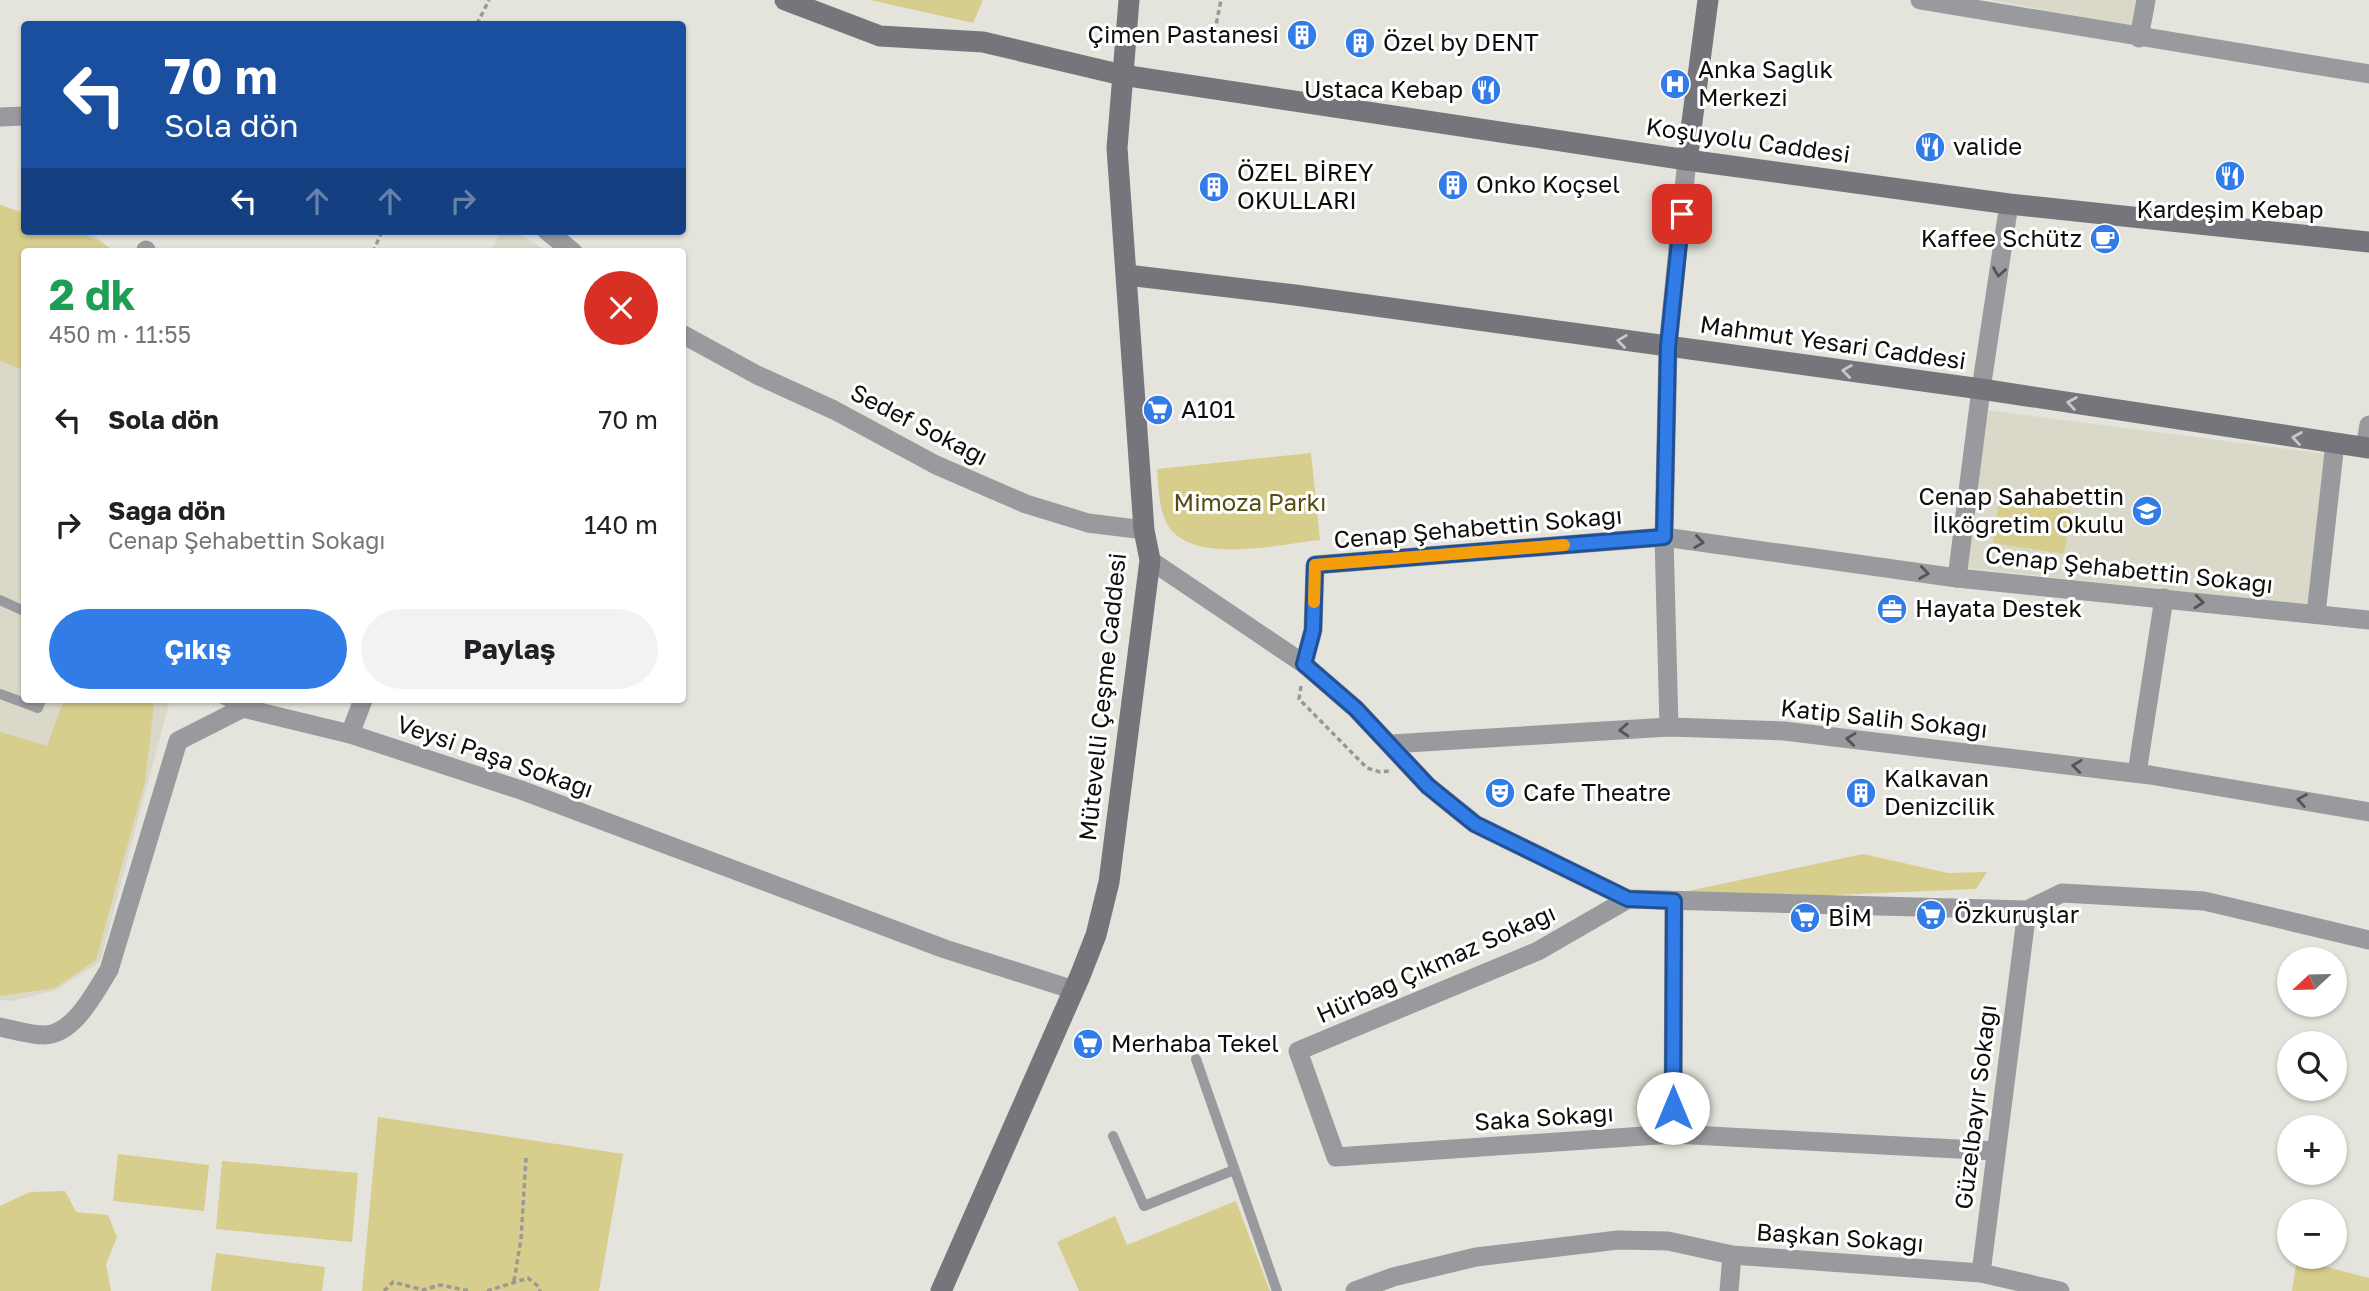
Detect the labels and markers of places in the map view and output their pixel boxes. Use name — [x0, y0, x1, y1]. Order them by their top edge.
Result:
building icon: Çimen Pastanesi — [1285, 18, 1319, 52]
place label: Çimen Pastanesi — [1088, 19, 1279, 48]
building icon: Özel by DENT — [1343, 26, 1377, 60]
place label: Özel by DENT — [1383, 27, 1539, 56]
place label: Anka Sağlık Merkezi — [1698, 54, 1833, 111]
hospital icon: Anka Sağlık Merkezi — [1658, 67, 1692, 101]
restaurant icon: Ustaca Kebap — [1469, 73, 1503, 107]
place label: Ustaca Kebap — [1304, 74, 1463, 103]
restaurant icon: valide — [1913, 130, 1947, 164]
place label: valide — [1953, 131, 2022, 160]
place label: ÖZEL BİREY OKULLARI — [1237, 157, 1374, 214]
restaurant icon: Kardeşim Kebap — [2213, 159, 2247, 193]
building icon: Onko Koçsel — [1436, 168, 1470, 202]
place label: Onko Koçsel — [1476, 169, 1620, 198]
building icon: ÖZEL BİREY OKULLARI — [1197, 170, 1231, 204]
pin — [1652, 184, 1712, 244]
place label: Kardeşim Kebap — [2136, 194, 2324, 223]
cafe icon: Kaffee Schütz — [2088, 222, 2122, 256]
place label: Kaffee Schütz — [1921, 223, 2082, 252]
supermarket icon: A101 — [1141, 393, 1175, 427]
place label: A101 — [1181, 394, 1235, 423]
place label: Cenap Sahabettin İlköğretim Okulu — [1919, 481, 2124, 538]
school or university icon: Cenap Sahabettin İlköğretim Okulu — [2130, 494, 2164, 528]
office icon: Hayata Destek — [1875, 592, 1909, 626]
place label: Hayata Destek — [1915, 593, 2082, 622]
place label: Kalkavan Denizcilik — [1884, 763, 1995, 820]
theatre icon: Cafe Theatre — [1483, 776, 1517, 810]
building icon: Kalkavan Denizcilik — [1844, 776, 1878, 810]
place label: Cafe Theatre — [1523, 777, 1671, 806]
supermarket icon: Özkuruşlar — [1914, 898, 1948, 932]
place label: Özkuruşlar — [1954, 899, 2079, 928]
supermarket icon: BİM — [1788, 901, 1822, 935]
place label: BİM — [1828, 902, 1872, 931]
supermarket icon: Merhaba Tekel — [1071, 1027, 1105, 1061]
place label: Merhaba Tekel — [1111, 1028, 1279, 1057]

